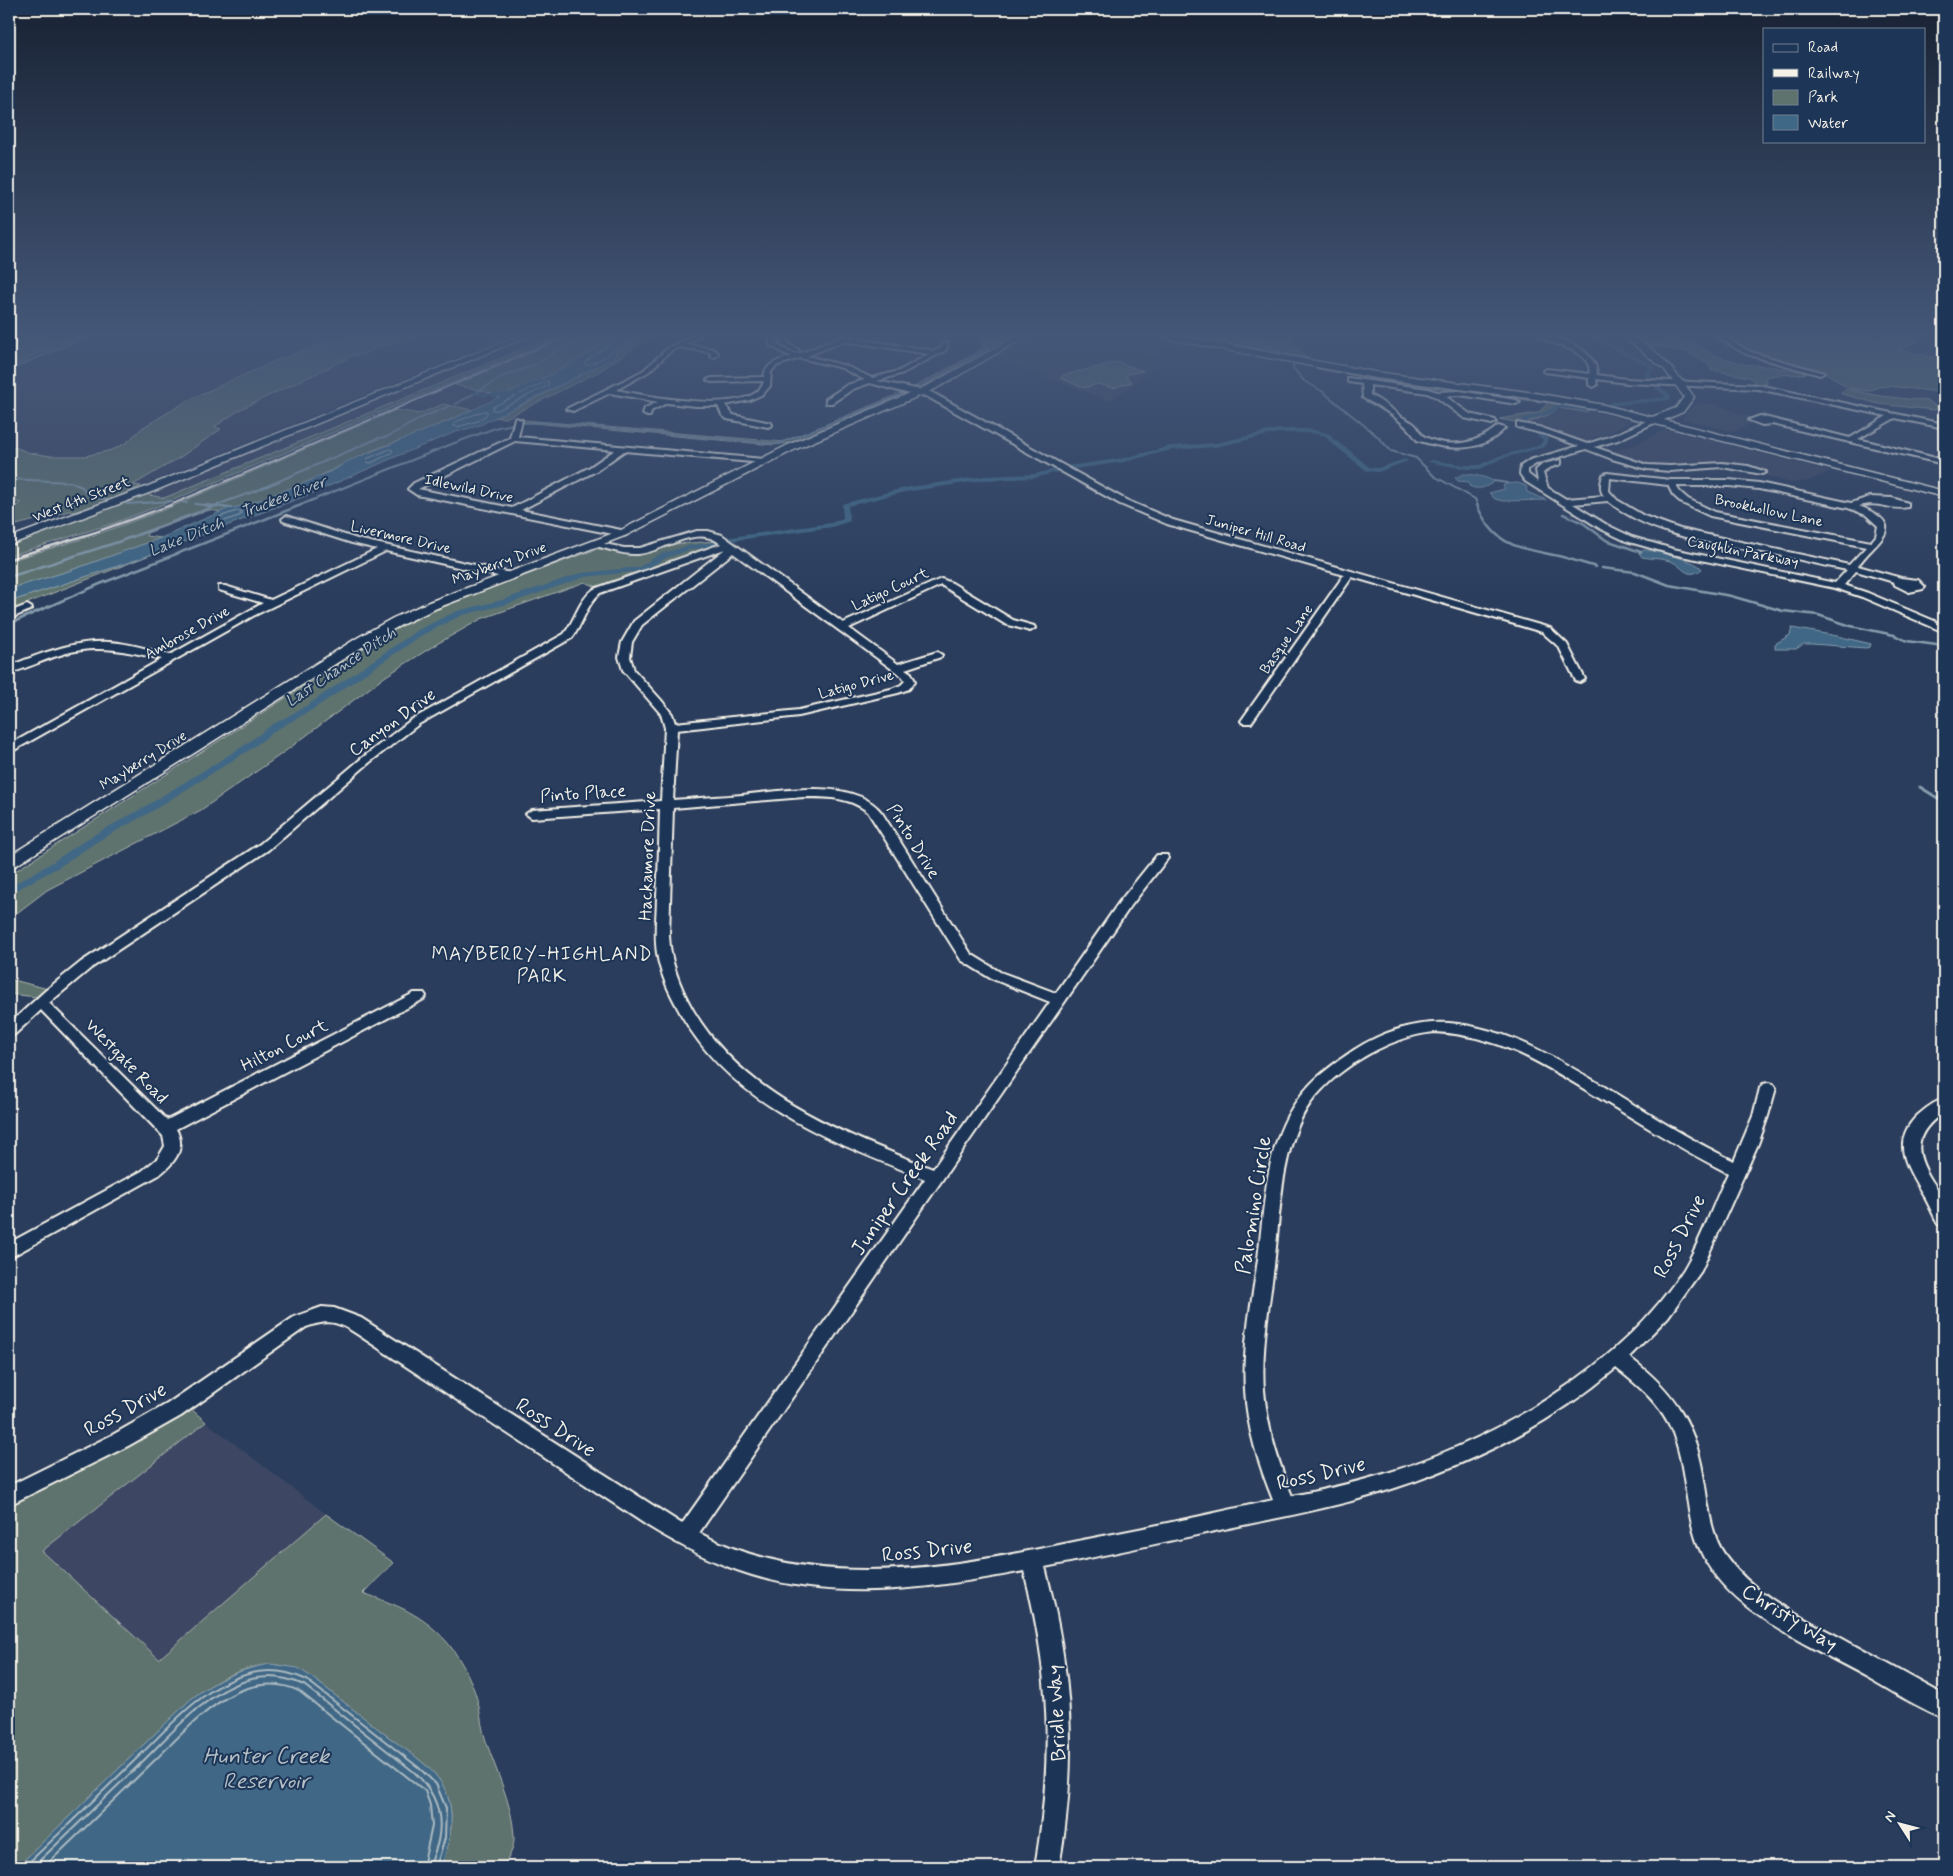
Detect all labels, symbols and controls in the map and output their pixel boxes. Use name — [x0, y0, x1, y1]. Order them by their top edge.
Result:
legend — [1763, 28, 1926, 142]
text: Road — [1808, 38, 1838, 58]
text: Railway — [1808, 64, 1860, 84]
text: Park — [1808, 88, 1838, 108]
text: Water — [1808, 114, 1848, 134]
street label: Idlewild Drive — [422, 470, 515, 508]
water label: Truckee River — [238, 471, 332, 523]
street label: West 4th Street — [30, 472, 133, 528]
street label: Brookhollow Lane — [1713, 490, 1825, 532]
street label: Juniper Hill Road — [1203, 510, 1308, 558]
water label: Lake Ditch — [146, 513, 227, 562]
street label: Livermore Drive — [348, 517, 453, 559]
street label: Caughlin Parkway — [1685, 531, 1800, 574]
street label: Mayberry Drive — [449, 537, 550, 590]
street label: Latigo Court — [849, 563, 932, 616]
street label: Ambrose Drive — [141, 601, 234, 665]
street label: Basque Lane — [1255, 601, 1318, 678]
water label: Last Chance Ditch — [282, 622, 400, 712]
street label: Latigo Drive — [816, 665, 896, 705]
street label: Canyon Drive — [344, 683, 441, 763]
street label: Mayberry Drive — [96, 726, 191, 796]
street label: Pinto Place — [539, 779, 627, 809]
street label: Hackamore Drive — [634, 791, 662, 921]
street label: Pinto Drive — [881, 799, 946, 884]
district label: MAYBERRY-HIGHLAND PARK — [431, 942, 653, 989]
street label: Westgate Road — [80, 1014, 173, 1110]
street label: Hilton Court — [237, 1014, 332, 1078]
street label: Juniper Creek Road — [845, 1106, 965, 1261]
street label: Palomino Circle — [1229, 1134, 1279, 1276]
street label: Ross Drive — [1647, 1190, 1713, 1283]
street label: Ross Drive — [79, 1376, 172, 1444]
street label: Ross Drive — [510, 1391, 601, 1464]
street label: Ross Drive — [1274, 1450, 1369, 1498]
street label: Ross Drive — [881, 1532, 974, 1570]
street label: Christy Way — [1736, 1577, 1843, 1658]
street label: Bridle Way — [1040, 1664, 1074, 1762]
water label: Hunter Creek Reservoir — [203, 1743, 331, 1796]
north arrow — [1876, 1798, 1926, 1848]
text: N — [1880, 1808, 1900, 1826]

